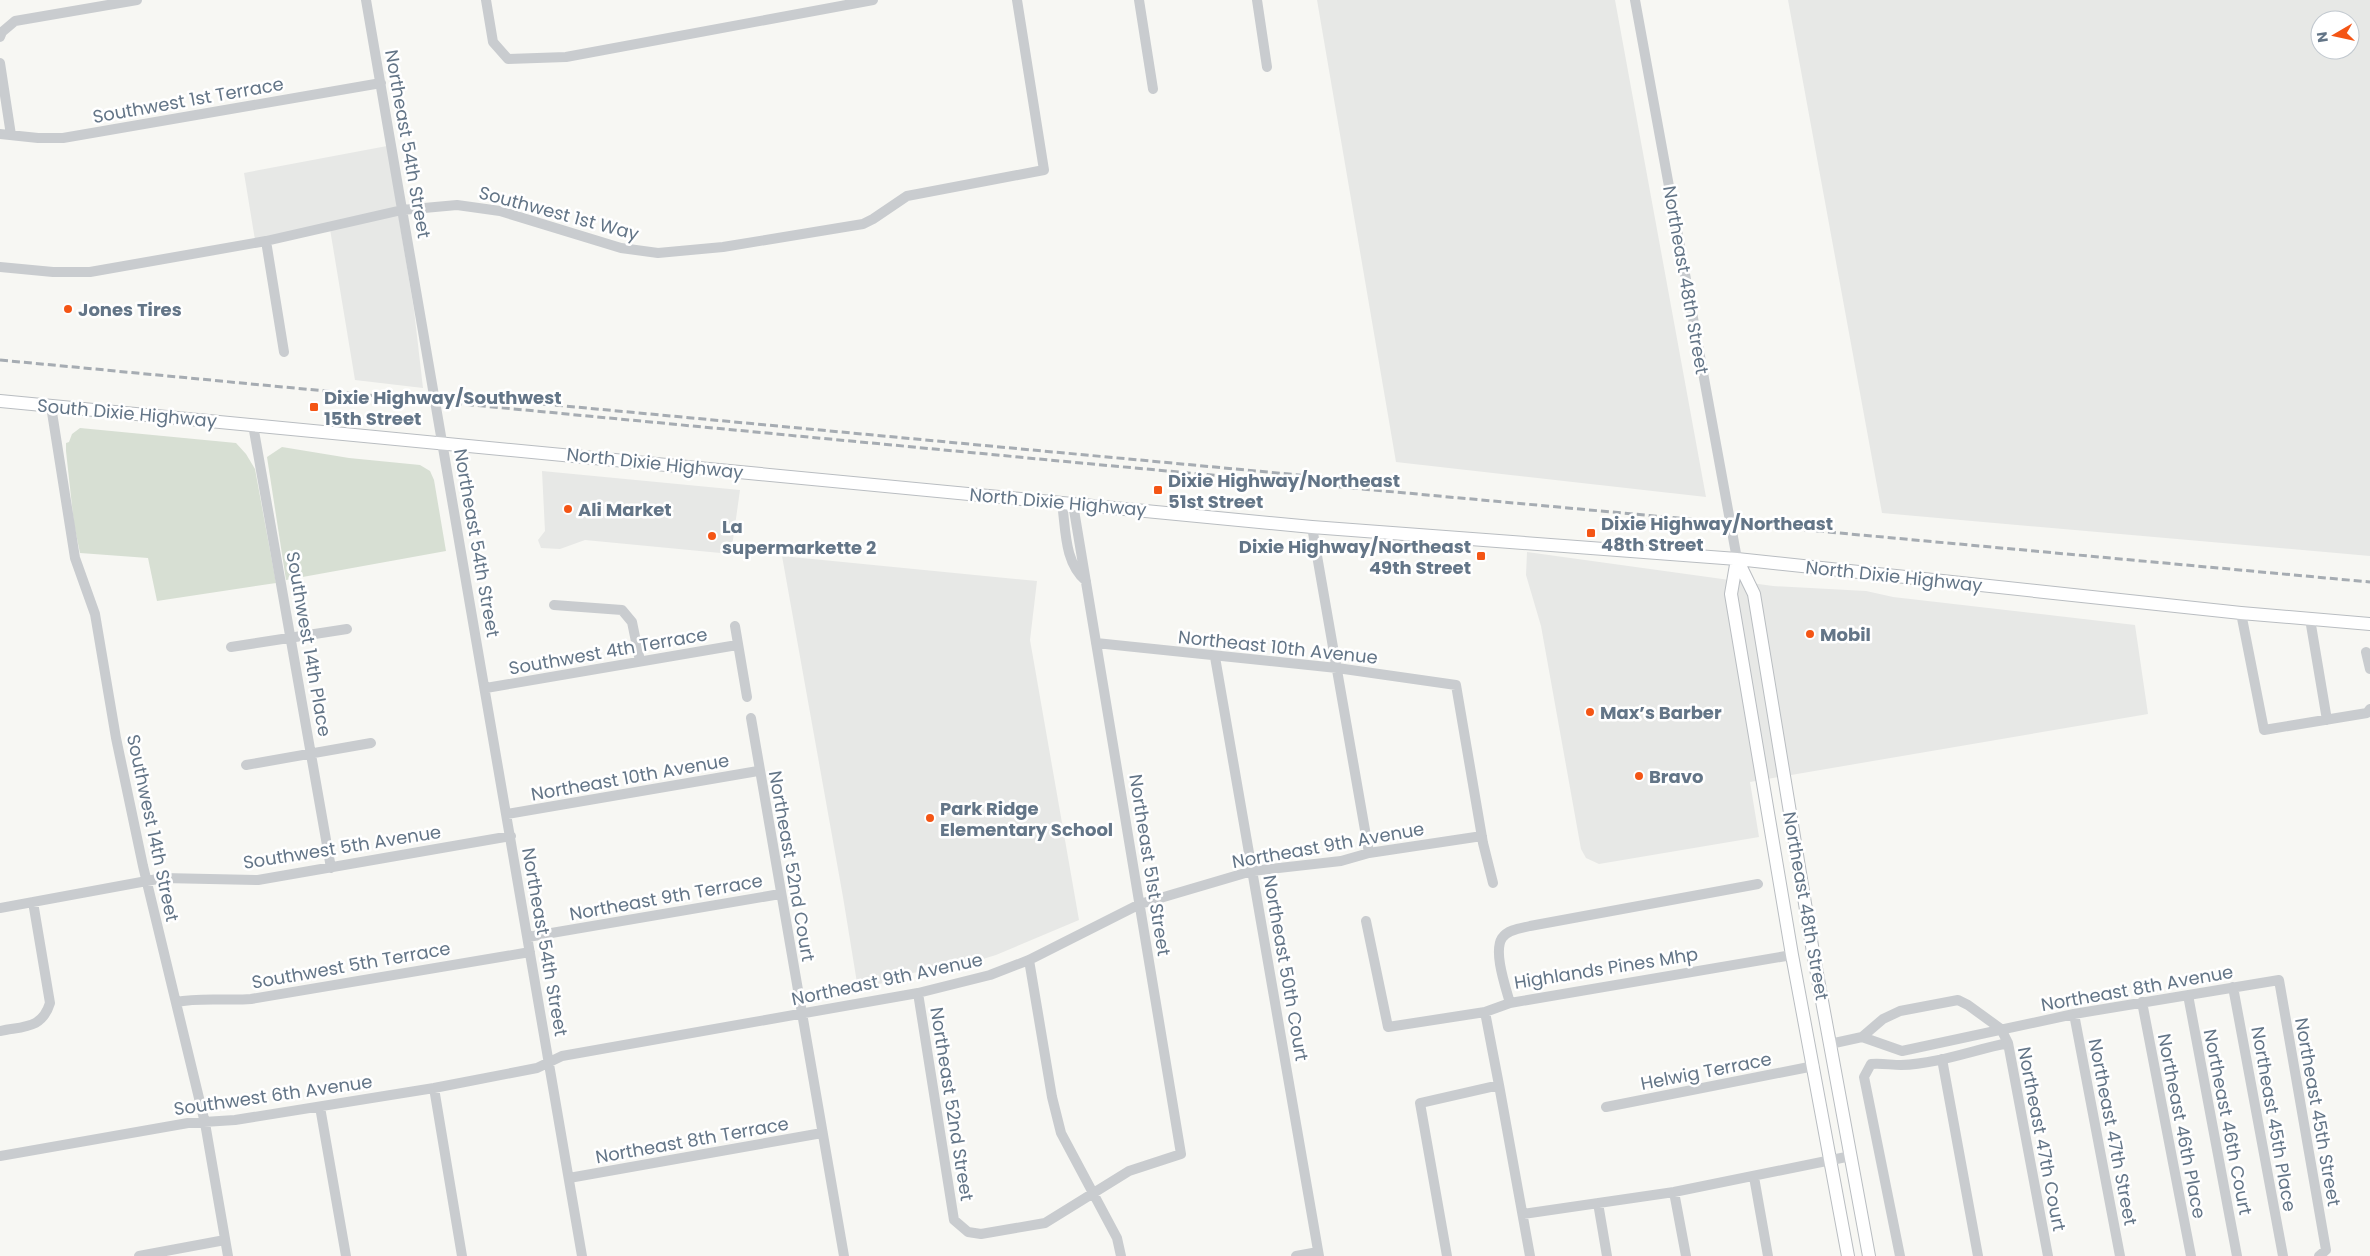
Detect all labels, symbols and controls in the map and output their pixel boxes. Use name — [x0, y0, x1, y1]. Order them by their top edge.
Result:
north arrow — [2310, 10, 2360, 60]
text: N — [2311, 30, 2333, 44]
street label: Northeast 54th Street — [379, 48, 437, 240]
street label: Southwest 1st Terrace — [91, 71, 285, 129]
street label: Southwest 1st Way — [476, 180, 642, 246]
street label: Northeast 48th Street — [1657, 184, 1715, 376]
place label: Jones Tires — [78, 297, 182, 322]
marker: Jones Tires — [62, 303, 74, 315]
place label: Dixie Highway/Southwest 15th Street — [324, 385, 562, 431]
street label: South Dixie Highway — [36, 393, 218, 433]
marker: Dixie Highway/Southwest 15th Street — [308, 401, 320, 413]
street label: North Dixie Highway — [565, 441, 745, 485]
street label: Northeast 54th Street — [448, 447, 506, 639]
place label: Dixie Highway/Northeast 51st Street — [1168, 468, 1400, 514]
street label: North Dixie Highway — [968, 482, 1148, 522]
marker: Dixie Highway/Northeast 51st Street — [1152, 484, 1164, 496]
place label: Ali Market — [578, 497, 672, 522]
marker: Ali Market — [562, 503, 574, 515]
place label: Dixie Highway/Northeast 48th Street — [1601, 511, 1833, 557]
place label: La supermarkette 2 — [722, 514, 876, 560]
marker: Dixie Highway/Northeast 48th Street — [1585, 527, 1597, 539]
marker: La supermarkette 2 — [706, 530, 718, 542]
place label: Dixie Highway/Northeast 49th Street — [1239, 534, 1471, 580]
street label: Southwest 14th Place — [280, 550, 338, 738]
marker: Dixie Highway/Northeast 49th Street — [1475, 550, 1487, 562]
street label: North Dixie Highway — [1804, 554, 1984, 598]
street label: Southwest 4th Terrace — [507, 621, 709, 681]
place label: Mobil — [1820, 622, 1871, 647]
street label: Northeast 10th Avenue — [1177, 624, 1379, 670]
marker: Mobil — [1804, 628, 1816, 640]
place label: Max’s Barber — [1600, 700, 1722, 725]
marker: Max’s Barber — [1584, 706, 1596, 718]
street label: Southwest 14th Street — [121, 732, 185, 924]
street label: Northeast 10th Avenue — [529, 747, 731, 807]
place label: Bravo — [1649, 764, 1704, 789]
street label: Northeast 52nd Court — [763, 769, 821, 963]
marker: Bravo — [1633, 770, 1645, 782]
street label: Northeast 51st Street — [1123, 772, 1177, 958]
place label: Park Ridge Elementary School — [940, 796, 1113, 842]
street label: Northeast 48th Street — [1777, 810, 1835, 1002]
marker: Park Ridge Elementary School — [924, 812, 936, 824]
street label: Northeast 9th Avenue — [1230, 816, 1426, 874]
street label: Southwest 5th Avenue — [241, 819, 443, 875]
street label: Northeast 54th Street — [516, 846, 574, 1038]
street label: Northeast 9th Terrace — [567, 868, 765, 926]
street label: Northeast 50th Court — [1257, 873, 1315, 1063]
street label: Southwest 5th Terrace — [250, 935, 452, 995]
street label: Highlands Pines Mhp — [1512, 941, 1700, 995]
street label: Northeast 9th Avenue — [789, 947, 985, 1011]
street label: Northeast 8th Avenue — [2039, 959, 2235, 1017]
street label: Northeast 52nd Street — [924, 1005, 980, 1203]
street label: Northeast 45th Street — [2289, 1016, 2347, 1208]
street label: Northeast 45th Place — [2245, 1024, 2303, 1214]
street label: Northeast 46th Court — [2198, 1027, 2258, 1217]
street label: Northeast 46th Place — [2152, 1031, 2212, 1221]
street label: Northeast 47th Street — [2083, 1036, 2143, 1228]
street label: Northeast 47th Court — [2012, 1045, 2072, 1233]
street label: Helwig Terrace — [1638, 1046, 1774, 1096]
street label: Southwest 6th Avenue — [172, 1069, 374, 1121]
street label: Northeast 8th Terrace — [593, 1111, 791, 1169]

